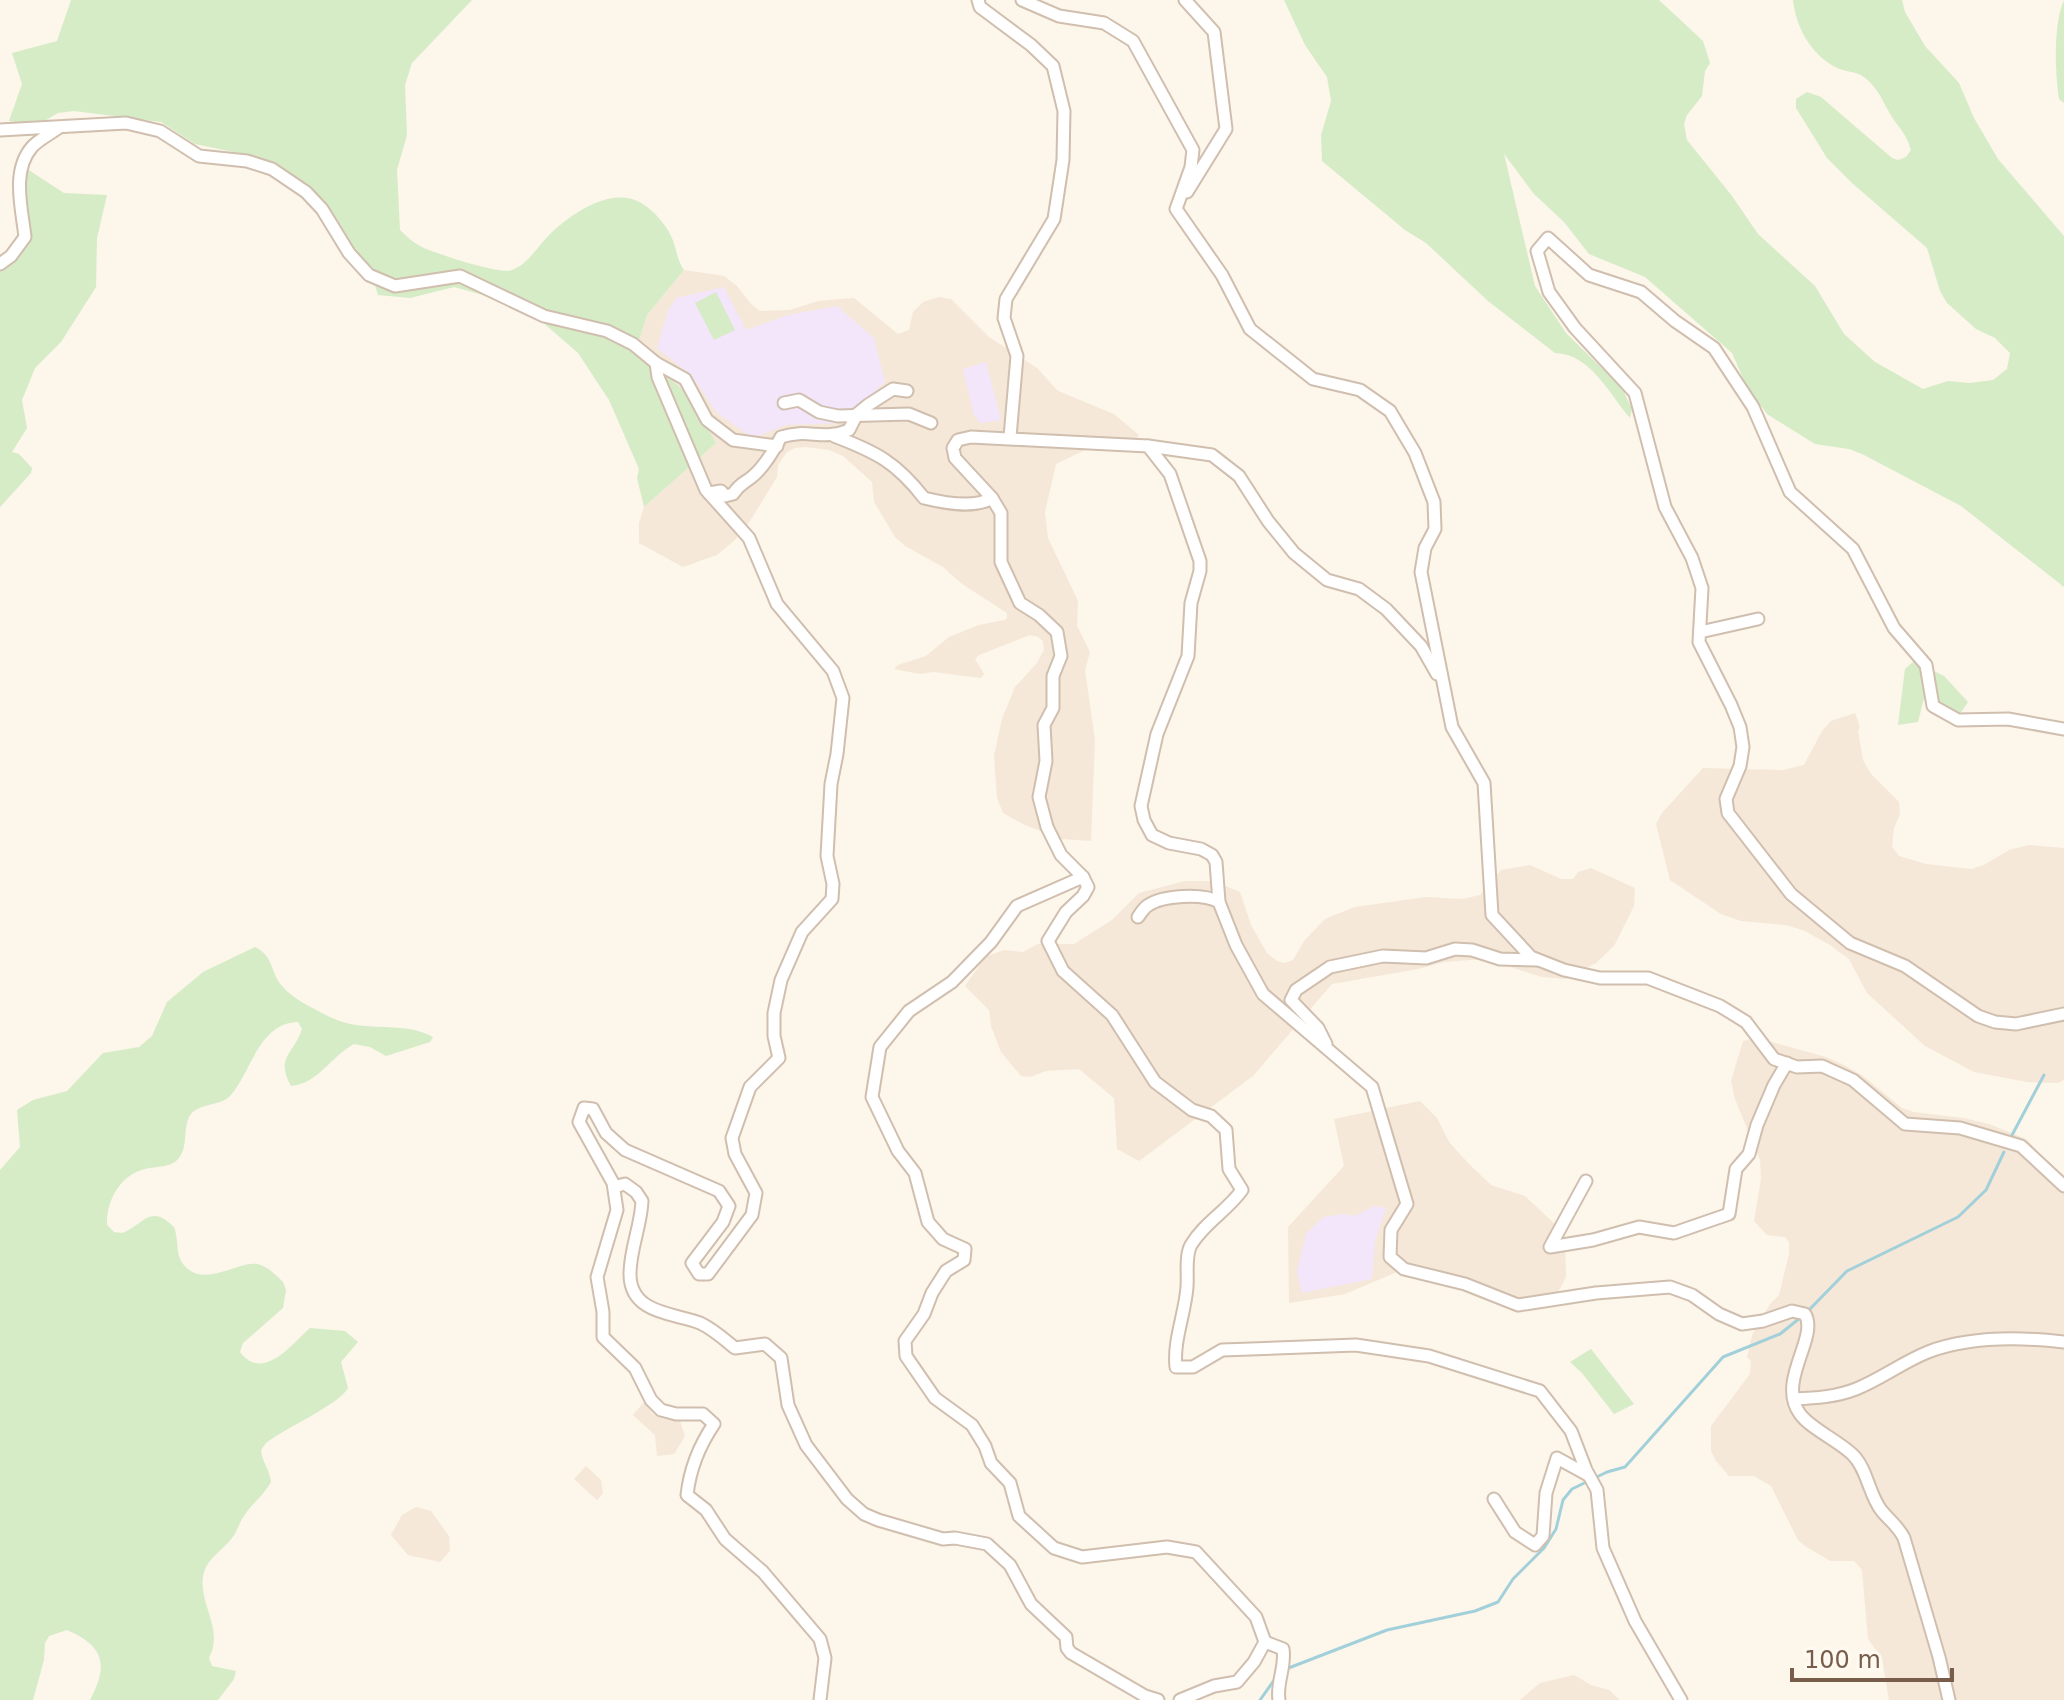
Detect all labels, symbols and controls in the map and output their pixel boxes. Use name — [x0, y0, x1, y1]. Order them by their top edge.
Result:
scale bar — [1792, 1632, 1952, 1682]
text: 100 m — [1804, 1646, 1881, 1674]

